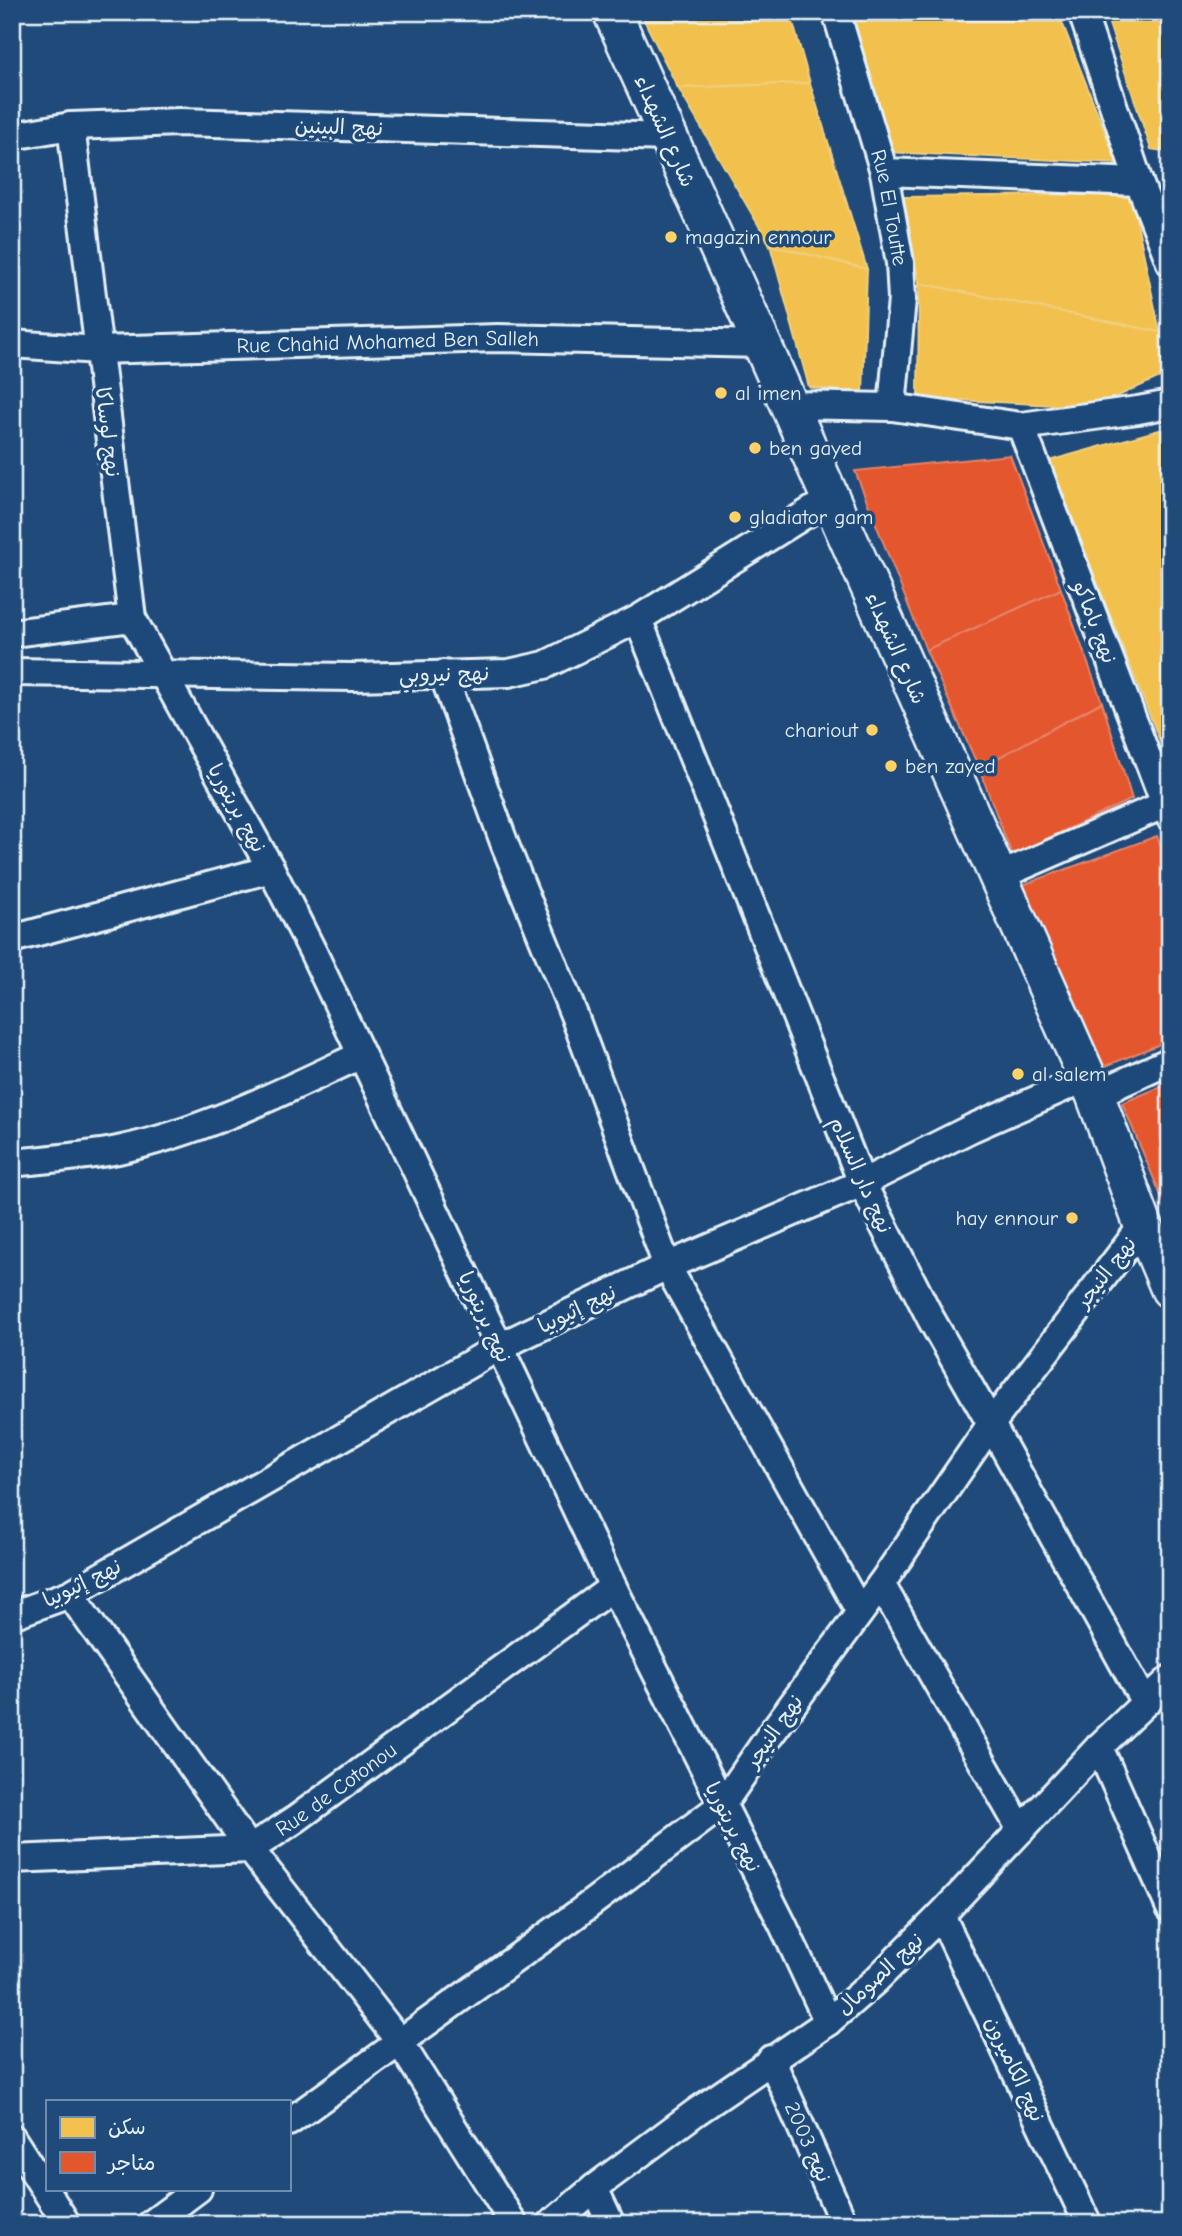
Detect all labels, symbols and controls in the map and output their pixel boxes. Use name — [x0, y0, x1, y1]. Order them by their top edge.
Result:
street label: شارع الشهداء — [627, 71, 700, 192]
street label: نهج البينين — [294, 113, 384, 143]
street label: Rue El Toutte — [866, 147, 912, 268]
place label: magazin ennour — [685, 225, 832, 249]
marker: magazin ennour — [663, 229, 679, 245]
street label: Rue Chahid Mohamed Ben Salleh — [236, 326, 539, 358]
place label: al imen — [735, 381, 802, 405]
marker: al imen — [713, 385, 729, 401]
street label: نهج لوساكا — [89, 386, 125, 479]
place label: ben gayed — [769, 436, 862, 460]
marker: ben gayed — [747, 440, 763, 456]
place label: gladiator gam — [749, 505, 874, 529]
marker: gladiator gam — [727, 509, 743, 525]
street label: نهج باماكو — [1066, 576, 1122, 667]
street label: شارع الشهداء — [858, 588, 931, 709]
street label: نهج نيروبي — [399, 661, 489, 694]
place label: chariout — [785, 718, 859, 742]
marker: chariout — [864, 722, 880, 738]
place label: ben zayed — [905, 754, 996, 778]
marker: ben zayed — [883, 758, 899, 774]
street label: نهج بريتوريا — [201, 759, 271, 858]
place label: al salem — [1032, 1062, 1106, 1086]
marker: al salem — [1010, 1066, 1026, 1082]
street label: نهج دار السلام — [821, 1113, 897, 1239]
place label: hay ennour — [956, 1206, 1059, 1230]
marker: hay ennour — [1064, 1210, 1080, 1226]
street label: نهج النيجر — [1070, 1232, 1143, 1315]
street label: نهج بريتوريا — [452, 1268, 517, 1367]
street label: نهج إثيوبيا — [534, 1280, 621, 1340]
street label: نهج إثيوبيا — [39, 1554, 126, 1614]
street label: نهج النيجر — [739, 1690, 809, 1775]
street label: Rue de Cotonou — [271, 1738, 401, 1841]
street label: نهج بريتوريا — [698, 1778, 766, 1877]
street label: نهج الصومال — [832, 1928, 930, 2022]
street label: نهج الكاميرون — [978, 2013, 1050, 2126]
street label: نهج 2003 — [778, 2098, 836, 2187]
legend — [46, 2100, 290, 2190]
text: سكن — [108, 2115, 146, 2139]
text: متاجر — [106, 2151, 155, 2175]

